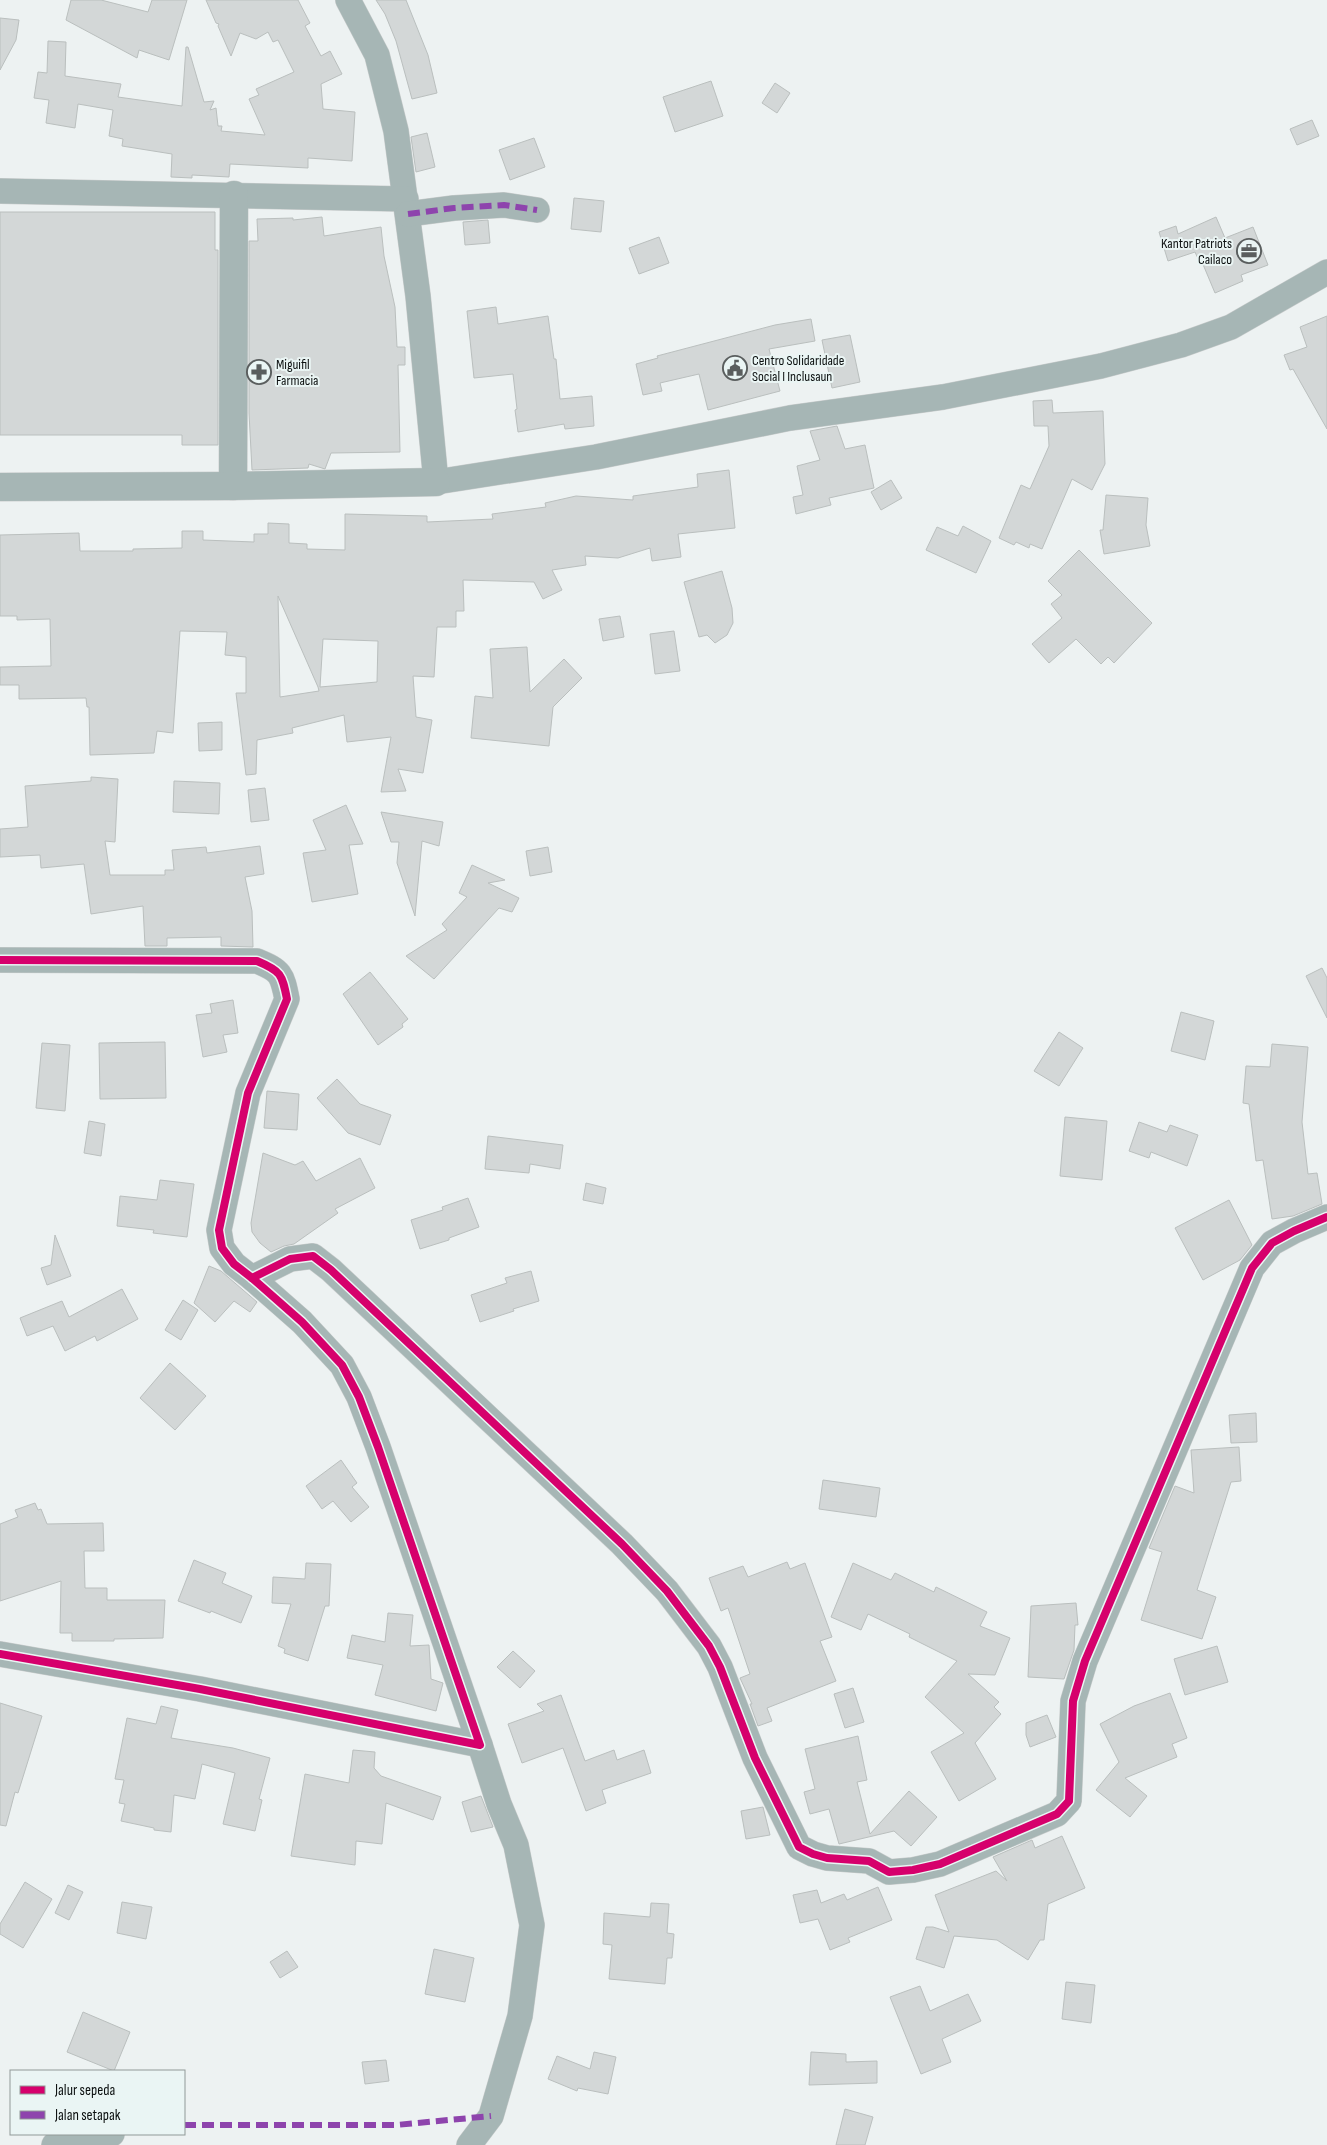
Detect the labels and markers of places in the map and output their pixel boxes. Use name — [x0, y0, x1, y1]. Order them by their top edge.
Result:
place label: Kantor Patriots Cailaco — [1161, 235, 1232, 268]
office icon: Kantor Patriots Cailaco — [1236, 238, 1262, 264]
place label: Centro Solidaridade Social I Inclusaun — [752, 352, 844, 385]
public building icon: Centro Solidaridade Social I Inclusaun — [722, 355, 748, 381]
place label: Miguifil Farmacia — [276, 356, 318, 389]
pharmacy icon: Miguifil Farmacia — [246, 359, 272, 385]

